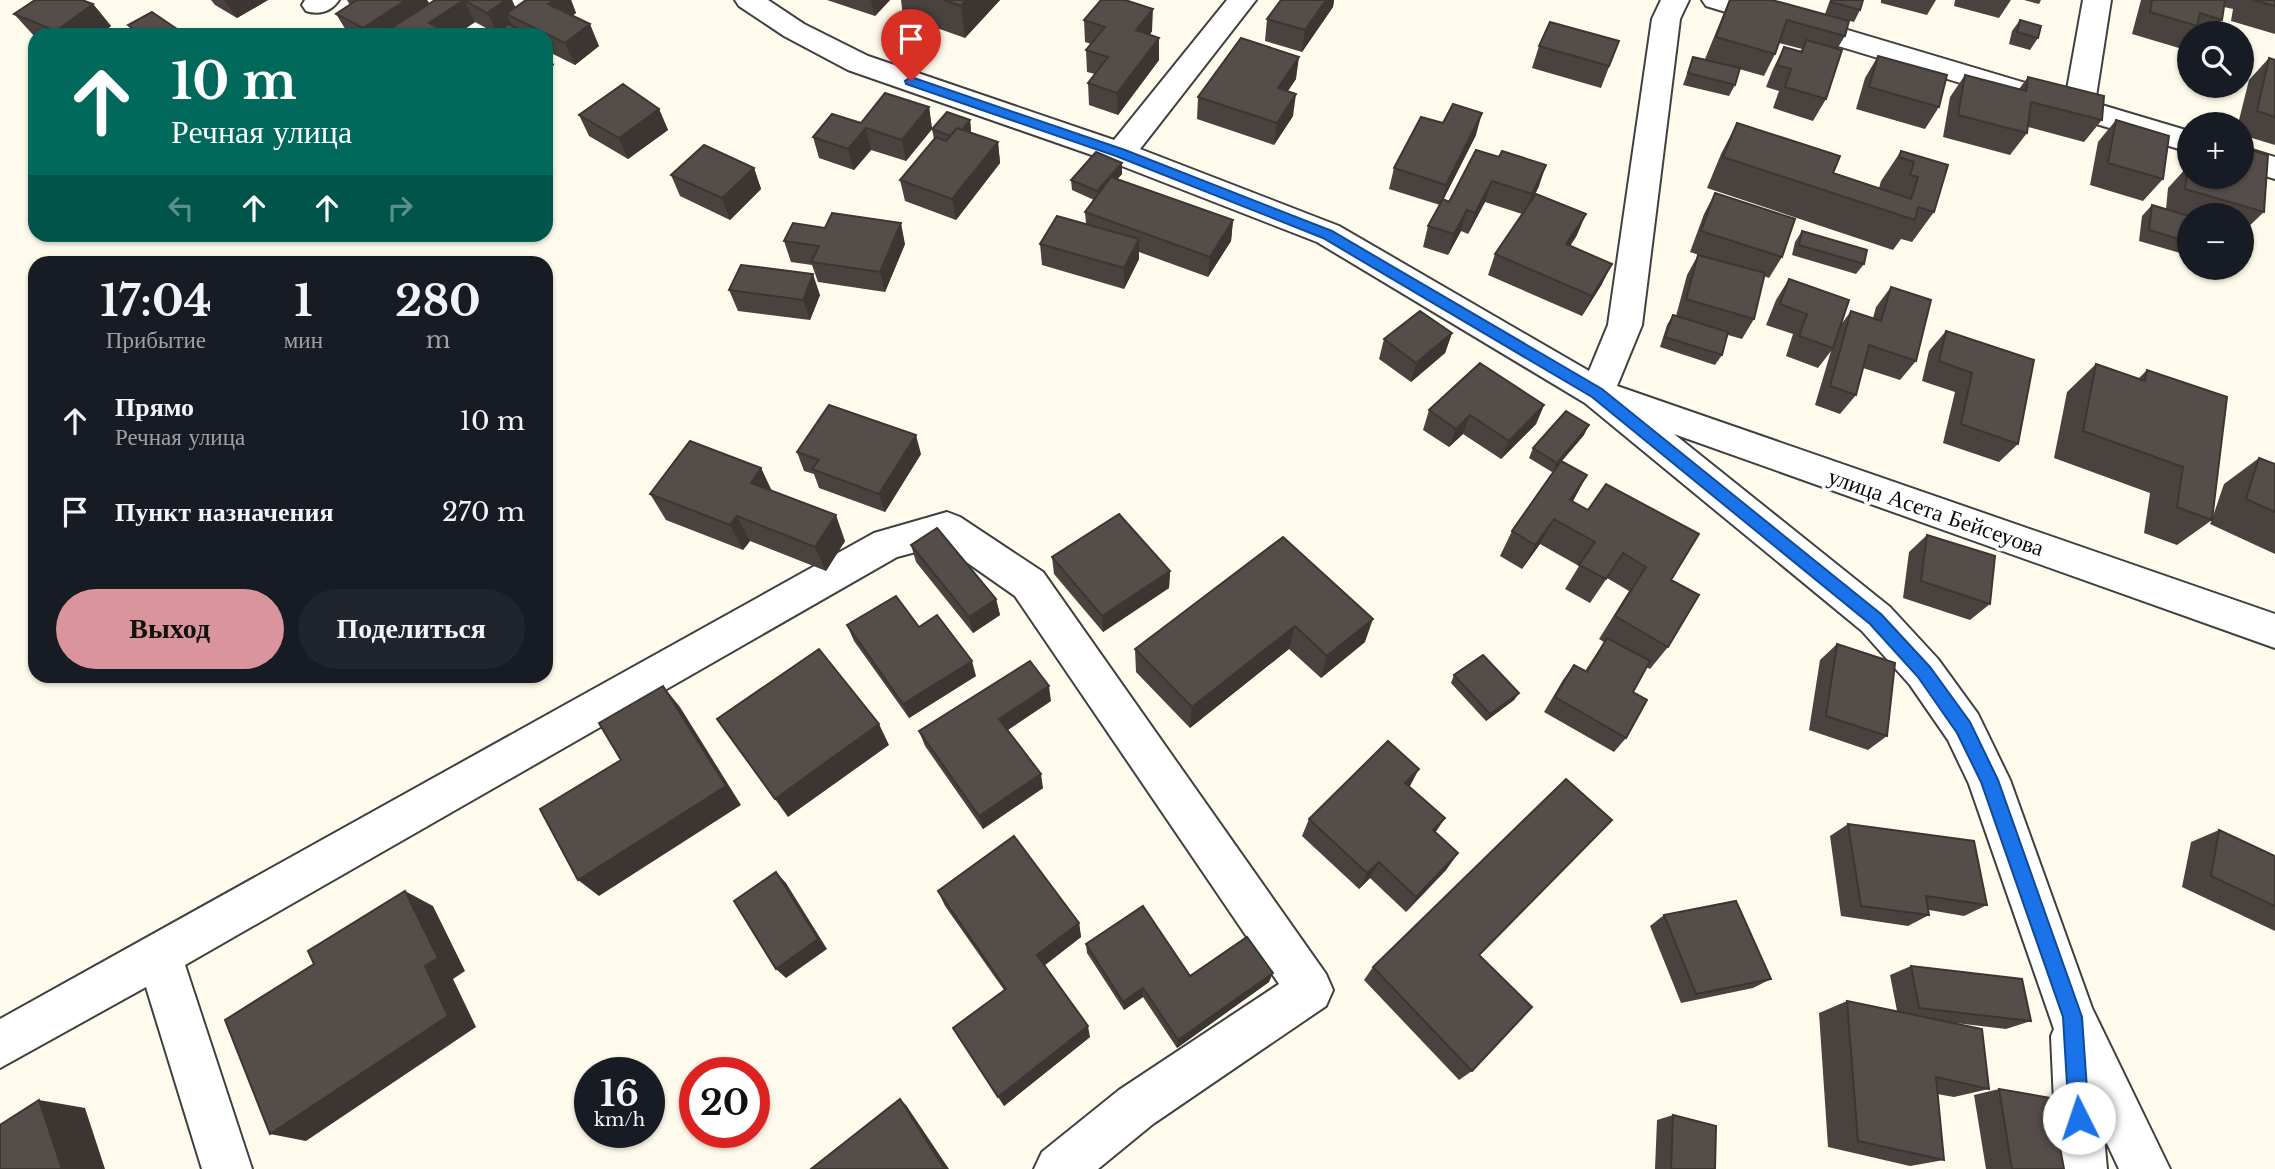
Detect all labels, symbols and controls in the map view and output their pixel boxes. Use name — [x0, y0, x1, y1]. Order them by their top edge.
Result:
pin — [881, 9, 941, 81]
icon: arrive — [892, 20, 930, 58]
map controls — [2177, 21, 2254, 280]
button: search — [2177, 21, 2254, 98]
text: 10 m — [171, 51, 297, 112]
icon: ahead — [56, 56, 147, 147]
text: Речная улица — [171, 112, 352, 152]
button: + — [2177, 112, 2254, 189]
icon: left — [162, 189, 200, 227]
icon: ahead — [235, 189, 273, 227]
icon: ahead — [308, 189, 346, 227]
icon: right — [381, 189, 419, 227]
button: − — [2177, 203, 2254, 280]
text: 17:04 — [100, 275, 212, 327]
text: 1 — [294, 275, 313, 327]
text: 280 — [395, 275, 481, 327]
text: Прибытие — [106, 326, 206, 354]
text: мин — [284, 326, 323, 354]
text: m — [426, 326, 450, 354]
text: Прямо — [115, 391, 194, 423]
icon: ahead — [56, 402, 94, 440]
text: 10 m — [459, 405, 525, 437]
text: Речная улица — [115, 423, 245, 451]
street label: улица Асета Бейсеуова — [1824, 462, 2048, 562]
icon: arrive — [56, 493, 94, 531]
text: Пункт назначения — [115, 496, 333, 528]
text: 270 m — [442, 496, 525, 528]
button: Выход — [56, 589, 284, 669]
button: Поделиться — [298, 589, 525, 669]
speed limit sign: 20 — [679, 1057, 770, 1148]
text: 16 — [600, 1072, 639, 1115]
position arrow — [2042, 1081, 2116, 1155]
text: km/h — [594, 1109, 645, 1131]

